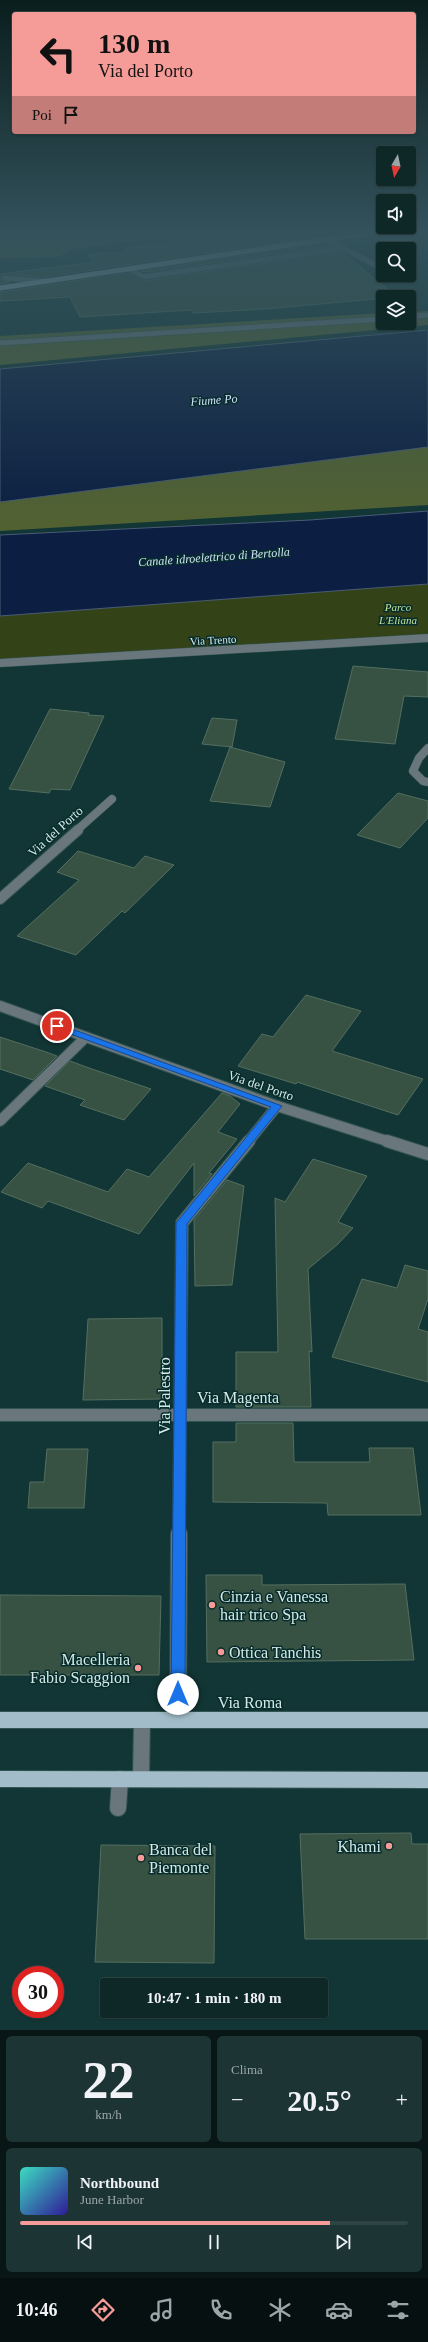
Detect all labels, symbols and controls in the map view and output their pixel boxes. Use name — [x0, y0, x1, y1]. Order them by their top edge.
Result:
icon: left — [32, 28, 84, 80]
text: 130 m — [98, 28, 170, 59]
text: Via del Porto — [98, 61, 193, 81]
icon: arrive — [60, 104, 82, 126]
text: Poi — [32, 107, 52, 123]
north arrow — [376, 146, 416, 186]
map controls — [376, 146, 416, 330]
button: sound — [376, 194, 416, 234]
button: search — [376, 242, 416, 282]
button: layers — [376, 290, 416, 330]
water label: Fiume Po — [189, 391, 238, 409]
water label: Canale idroelettrico di Bertolla — [138, 545, 290, 569]
park label: Parco L'Eliana — [378, 601, 417, 626]
street label: Via Trento — [189, 633, 237, 647]
street label: Via del Porto — [25, 803, 86, 860]
pin — [40, 1009, 74, 1043]
icon: arrive — [46, 1015, 68, 1037]
street label: Via del Porto — [226, 1067, 296, 1104]
street label: Via Palestro — [156, 1357, 173, 1435]
street label: Via Magenta — [197, 1389, 279, 1407]
place label: Cinzia e Vanessa hair trico Spa — [220, 1588, 328, 1624]
marker: Cinzia e Vanessa hair trico Spa — [207, 1600, 217, 1610]
place label: Ottica Tanchis — [229, 1644, 321, 1661]
marker: Ottica Tanchis — [216, 1647, 226, 1657]
place label: Macelleria Fabio Scaggion — [30, 1651, 130, 1687]
marker: Macelleria Fabio Scaggion — [133, 1663, 143, 1673]
position arrow — [157, 1673, 199, 1715]
street label: Via Roma — [218, 1694, 282, 1711]
place label: Khami — [337, 1838, 382, 1855]
place label: Banca del Piemonte — [149, 1841, 213, 1876]
marker: Khami — [384, 1841, 394, 1851]
marker: Banca del Piemonte — [136, 1853, 146, 1863]
speed limit sign: 30 — [12, 1966, 64, 2018]
text: 10:47 · 1 min · 180 m — [147, 1990, 282, 2006]
text: 22 — [83, 2052, 135, 2109]
text: Clima — [231, 2062, 263, 2077]
text: 20.5° — [287, 2084, 352, 2117]
text: − — [231, 2087, 243, 2112]
text: + — [396, 2087, 408, 2112]
text: km/h — [95, 2107, 122, 2122]
text: Northbound — [80, 2175, 159, 2191]
text: June Harbor — [80, 2192, 144, 2207]
icon: previous — [74, 2231, 96, 2253]
icon: pause — [203, 2231, 225, 2253]
icon: next — [332, 2231, 354, 2253]
icon: directions — [89, 2296, 117, 2324]
icon: music — [148, 2296, 176, 2324]
icon: phone — [207, 2296, 235, 2324]
icon: climate — [266, 2296, 294, 2324]
icon: car — [325, 2296, 353, 2324]
icon: filters — [384, 2296, 412, 2324]
text: 10:46 — [16, 2300, 58, 2320]

